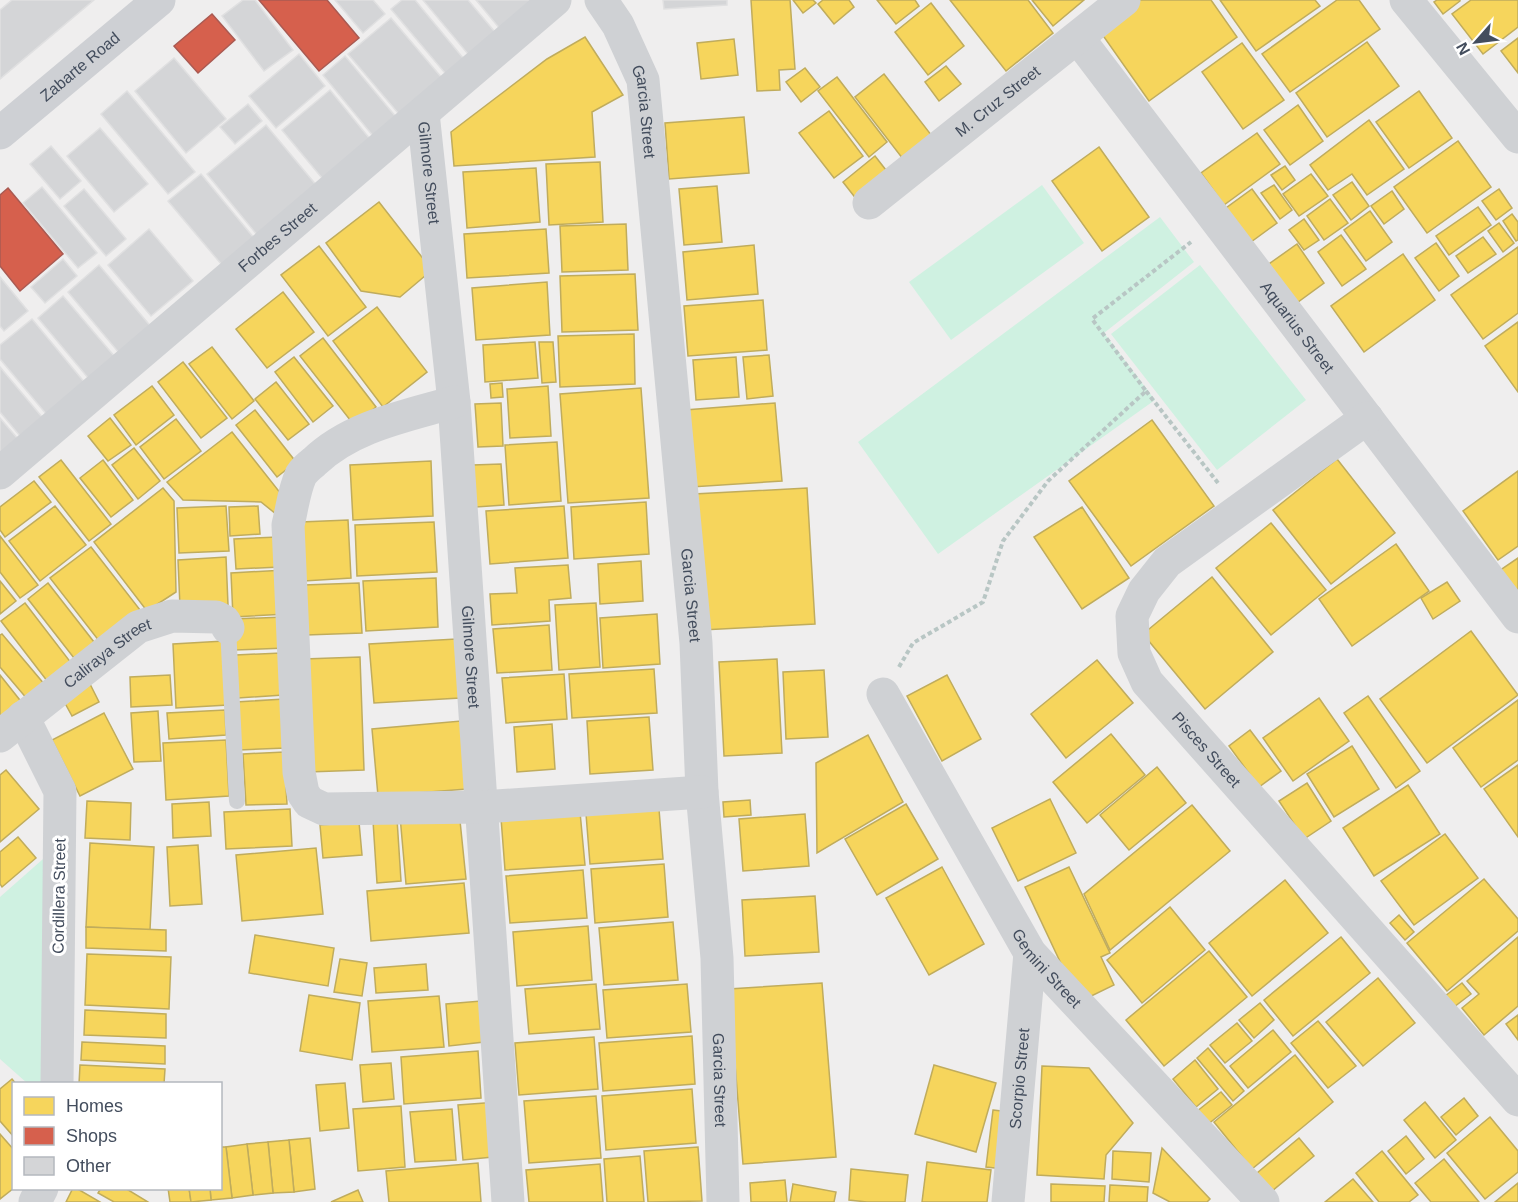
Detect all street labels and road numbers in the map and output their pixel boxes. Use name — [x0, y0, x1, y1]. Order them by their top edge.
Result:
street label: Zabarte Road — [37, 28, 123, 104]
street label: Garcia Street — [629, 62, 659, 160]
street label: M. Cruz Street — [952, 62, 1043, 140]
street label: Gilmore Street — [415, 120, 443, 225]
street label: Forbes Street — [235, 199, 320, 275]
street label: Aquarius Street — [1257, 278, 1338, 377]
street label: Garcia Street — [679, 547, 704, 643]
street label: Gilmore Street — [459, 605, 483, 709]
street label: Caliraya Street — [60, 615, 154, 691]
street label: Pisces Street — [1169, 708, 1245, 791]
street label: Cordillera Street — [49, 838, 69, 954]
street label: Gemini Street — [1009, 926, 1085, 1011]
street label: Scorpio Street — [1006, 1027, 1032, 1130]
street label: Garcia Street — [710, 1033, 730, 1128]

